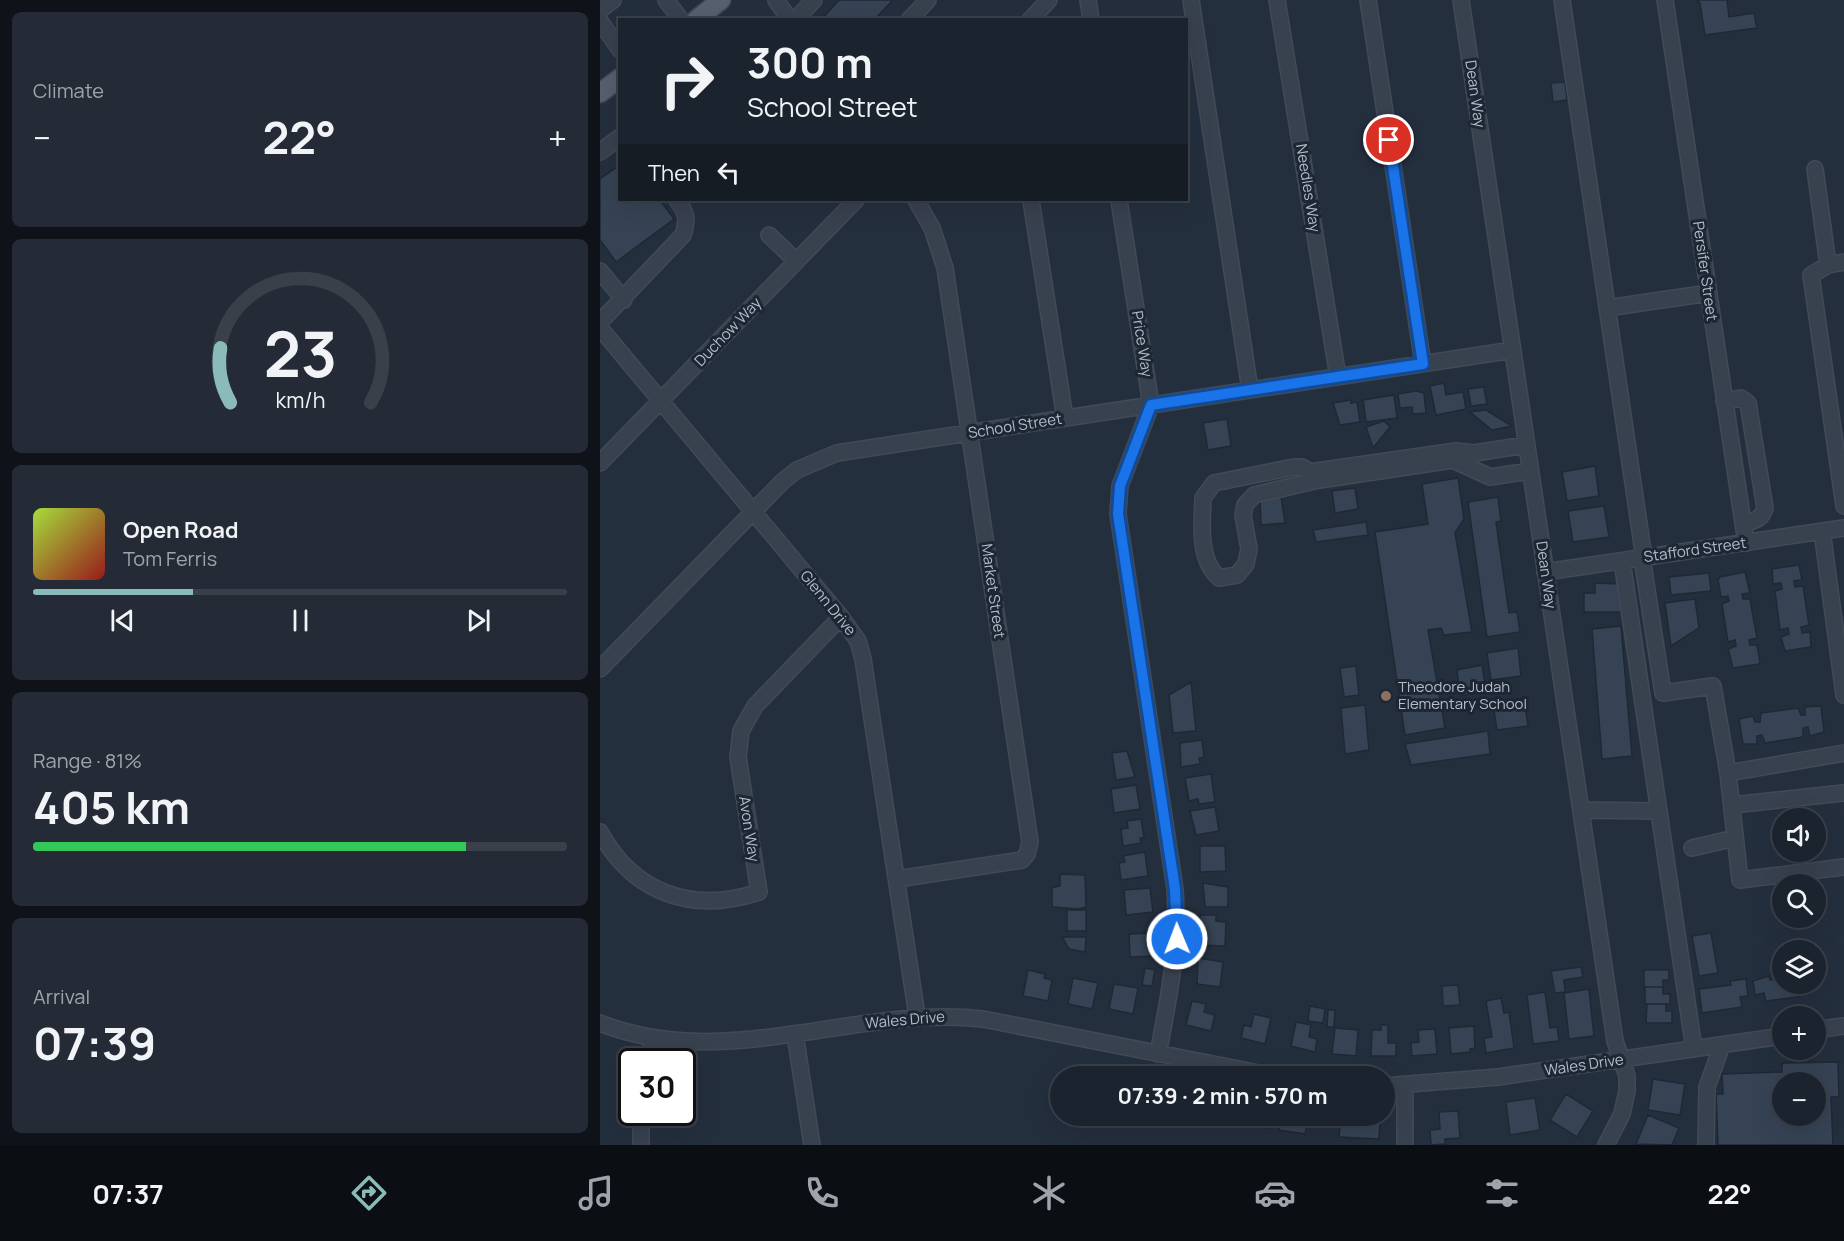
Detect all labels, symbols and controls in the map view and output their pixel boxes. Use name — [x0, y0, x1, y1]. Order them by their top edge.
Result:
text: 300 m — [747, 33, 873, 91]
icon: right — [648, 42, 726, 120]
street label: Dean Way — [1460, 59, 1491, 129]
text: Climate — [33, 77, 104, 104]
text: School Street — [747, 88, 918, 125]
text: 22° — [262, 106, 336, 168]
pin — [1363, 114, 1414, 165]
text: − — [33, 115, 51, 160]
text: + — [548, 115, 567, 160]
icon: arrive — [1372, 123, 1405, 156]
street label: Needles Way — [1291, 142, 1326, 234]
icon: left — [712, 156, 745, 189]
text: Then — [648, 158, 700, 188]
street label: Persifer Street — [1688, 220, 1723, 322]
street label: Duchow Way — [689, 292, 766, 371]
street label: Price Way — [1127, 309, 1158, 379]
text: 23 — [263, 310, 337, 396]
text: km/h — [275, 385, 325, 414]
street label: School Street — [966, 408, 1063, 443]
text: Open Road — [123, 515, 238, 545]
street label: Stafford Street — [1642, 532, 1748, 567]
street label: Dean Way — [1531, 540, 1562, 610]
street label: Market Street — [976, 542, 1011, 640]
text: Tom Ferris — [123, 545, 217, 572]
street label: Glenn Drive — [796, 566, 861, 640]
icon: previous — [106, 604, 139, 637]
icon: pause — [284, 604, 317, 637]
icon: next — [462, 604, 495, 637]
place label: Theodore Judah Elementary School — [1398, 676, 1527, 714]
marker: Theodore Judah Elementary School — [1379, 689, 1393, 703]
text: Range · 81% — [33, 747, 142, 774]
text: 405 km — [33, 776, 190, 838]
street label: Avon Way — [734, 795, 765, 863]
map controls — [1772, 808, 1826, 1126]
button: sound — [1772, 808, 1826, 862]
button: search — [1772, 874, 1826, 928]
position arrow — [1145, 907, 1209, 971]
button: layers — [1772, 940, 1826, 994]
text: Arrival — [33, 983, 90, 1010]
street label: Wales Drive — [864, 1006, 946, 1033]
button: + — [1772, 1006, 1826, 1060]
text: 07:39 — [33, 1012, 156, 1074]
speed limit sign: 30 — [618, 1048, 696, 1126]
street label: Wales Drive — [1543, 1049, 1625, 1080]
button: − — [1772, 1072, 1826, 1126]
text: 07:39 · 2 min · 570 m — [1117, 1081, 1328, 1111]
icon: directions — [348, 1172, 390, 1214]
icon: music — [575, 1172, 617, 1214]
icon: phone — [801, 1172, 843, 1214]
icon: climate — [1028, 1172, 1070, 1214]
icon: car — [1254, 1172, 1296, 1214]
icon: filters — [1481, 1172, 1523, 1214]
text: 07:37 — [92, 1175, 164, 1212]
text: 22° — [1707, 1175, 1752, 1212]

